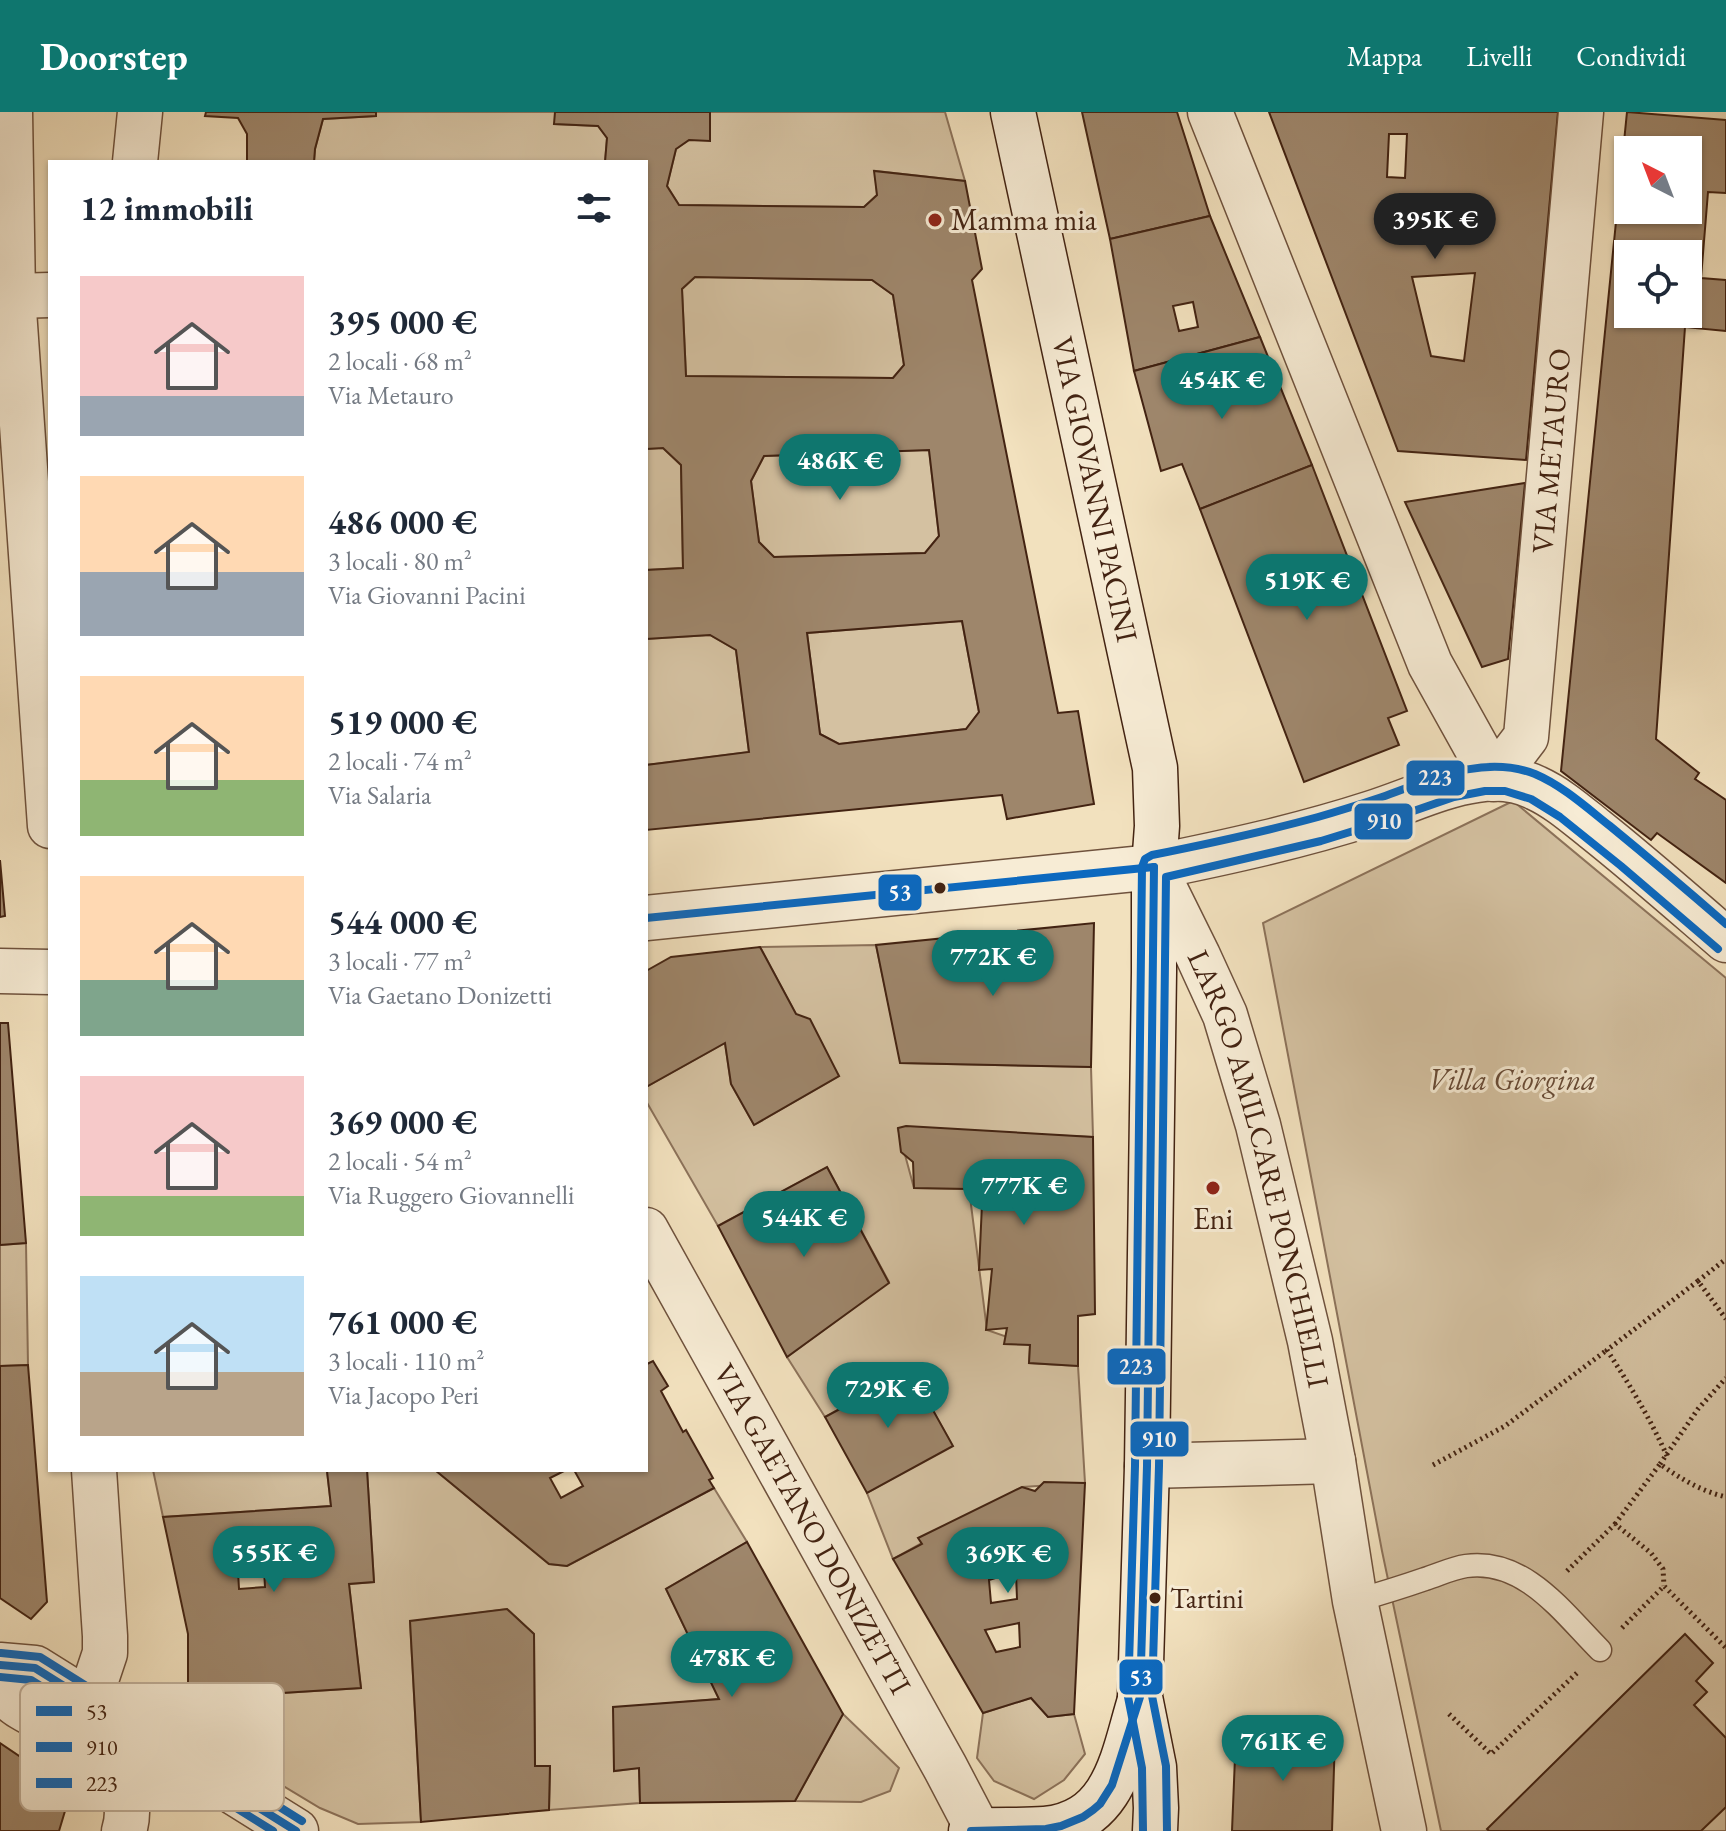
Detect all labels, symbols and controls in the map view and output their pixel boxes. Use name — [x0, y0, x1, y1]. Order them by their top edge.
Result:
text: Doorstep — [40, 32, 188, 81]
text: Mappa — [1347, 38, 1422, 74]
text: Livelli — [1466, 38, 1532, 74]
text: Condividi — [1576, 38, 1686, 74]
north arrow — [1614, 136, 1702, 224]
map controls — [1614, 136, 1702, 328]
text: 12 immobili — [80, 186, 253, 230]
icon: filters — [572, 186, 616, 230]
pin: 395K € — [1370, 193, 1500, 261]
place label: Mamma mia — [951, 200, 1097, 239]
text: 395K € — [1392, 202, 1478, 236]
marker: Mamma mia — [926, 211, 944, 229]
button: locate — [1614, 240, 1702, 328]
text: 395 000 € — [328, 300, 477, 344]
icon: home — [144, 308, 240, 404]
street label: VIA GIOVANNI PACINI — [1043, 333, 1147, 645]
text: 2 locali · 68 m² — [328, 344, 472, 378]
street label: VIA METAURO — [1522, 346, 1579, 555]
pin: 454K € — [1157, 353, 1287, 421]
text: 454K € — [1179, 362, 1265, 396]
text: Via Metauro — [328, 378, 454, 412]
pin: 486K € — [775, 434, 905, 502]
text: 486K € — [797, 443, 883, 477]
text: 486 000 € — [328, 500, 477, 544]
icon: home — [144, 508, 240, 604]
text: 3 locali · 80 m² — [328, 544, 472, 578]
pin: 519K € — [1242, 554, 1372, 622]
text: 519K € — [1264, 563, 1350, 597]
text: Via Giovanni Pacini — [328, 578, 526, 612]
text: 519 000 € — [328, 700, 477, 744]
icon: home — [144, 708, 240, 804]
text: 2 locali · 74 m² — [328, 744, 472, 778]
line badge: 223 — [1405, 759, 1466, 797]
text: 223 — [1418, 763, 1452, 792]
text: Via Salaria — [328, 778, 431, 812]
line badge: 910 — [1353, 802, 1414, 841]
text: 910 — [1367, 807, 1402, 836]
line badge: 53 — [877, 873, 923, 912]
text: 53 — [888, 878, 912, 907]
unlabelled marker — [932, 880, 948, 896]
text: 544 000 € — [328, 900, 477, 944]
icon: home — [144, 908, 240, 1004]
pin: 772K € — [928, 930, 1058, 998]
text: 772K € — [950, 939, 1036, 973]
street label: LARGO AMILCARE PONCHIELLI — [1179, 943, 1339, 1391]
text: 3 locali · 77 m² — [328, 944, 472, 978]
text: Via Gaetano Donizetti — [328, 978, 552, 1012]
park label: Villa Giorgina — [1428, 1060, 1596, 1099]
text: 369 000 € — [328, 1100, 477, 1144]
icon: home — [144, 1108, 240, 1204]
text: 2 locali · 54 m² — [328, 1144, 472, 1178]
pin: 777K € — [959, 1159, 1089, 1227]
text: 777K € — [981, 1168, 1067, 1202]
text: Via Ruggero Giovannelli — [328, 1178, 574, 1212]
marker: Eni — [1204, 1179, 1222, 1197]
pin: 544K € — [739, 1191, 869, 1259]
place label: Eni — [1193, 1199, 1233, 1238]
text: 544K € — [761, 1200, 847, 1234]
text: 761 000 € — [328, 1300, 477, 1344]
icon: home — [144, 1308, 240, 1404]
text: 3 locali · 110 m² — [328, 1344, 484, 1378]
line badge: 223 — [1106, 1347, 1167, 1386]
text: 223 — [1119, 1352, 1153, 1381]
street label: VIA GAETANO DONIZETTI — [705, 1356, 920, 1701]
pin: 729K € — [823, 1362, 953, 1430]
text: 729K € — [845, 1371, 931, 1405]
text: Via Jacopo Peri — [328, 1378, 479, 1412]
line badge: 910 — [1129, 1420, 1190, 1458]
text: 910 — [1142, 1425, 1177, 1454]
pin: 555K € — [209, 1526, 339, 1594]
pin: 369K € — [943, 1527, 1073, 1595]
text: 555K € — [231, 1535, 317, 1569]
text: 369K € — [965, 1536, 1051, 1570]
place label: Tartini — [1170, 1580, 1244, 1616]
marker: Tartini — [1147, 1590, 1163, 1606]
pin: 478K € — [667, 1631, 797, 1699]
text: 478K € — [689, 1640, 775, 1674]
line badge: 53 — [1118, 1658, 1164, 1696]
text: 53 — [1129, 1663, 1153, 1692]
legend — [20, 1683, 284, 1811]
text: 53 — [86, 1697, 107, 1726]
pin: 761K € — [1218, 1715, 1348, 1783]
text: 761K € — [1240, 1724, 1326, 1758]
text: 910 — [86, 1733, 118, 1762]
text: 223 — [86, 1769, 118, 1798]

